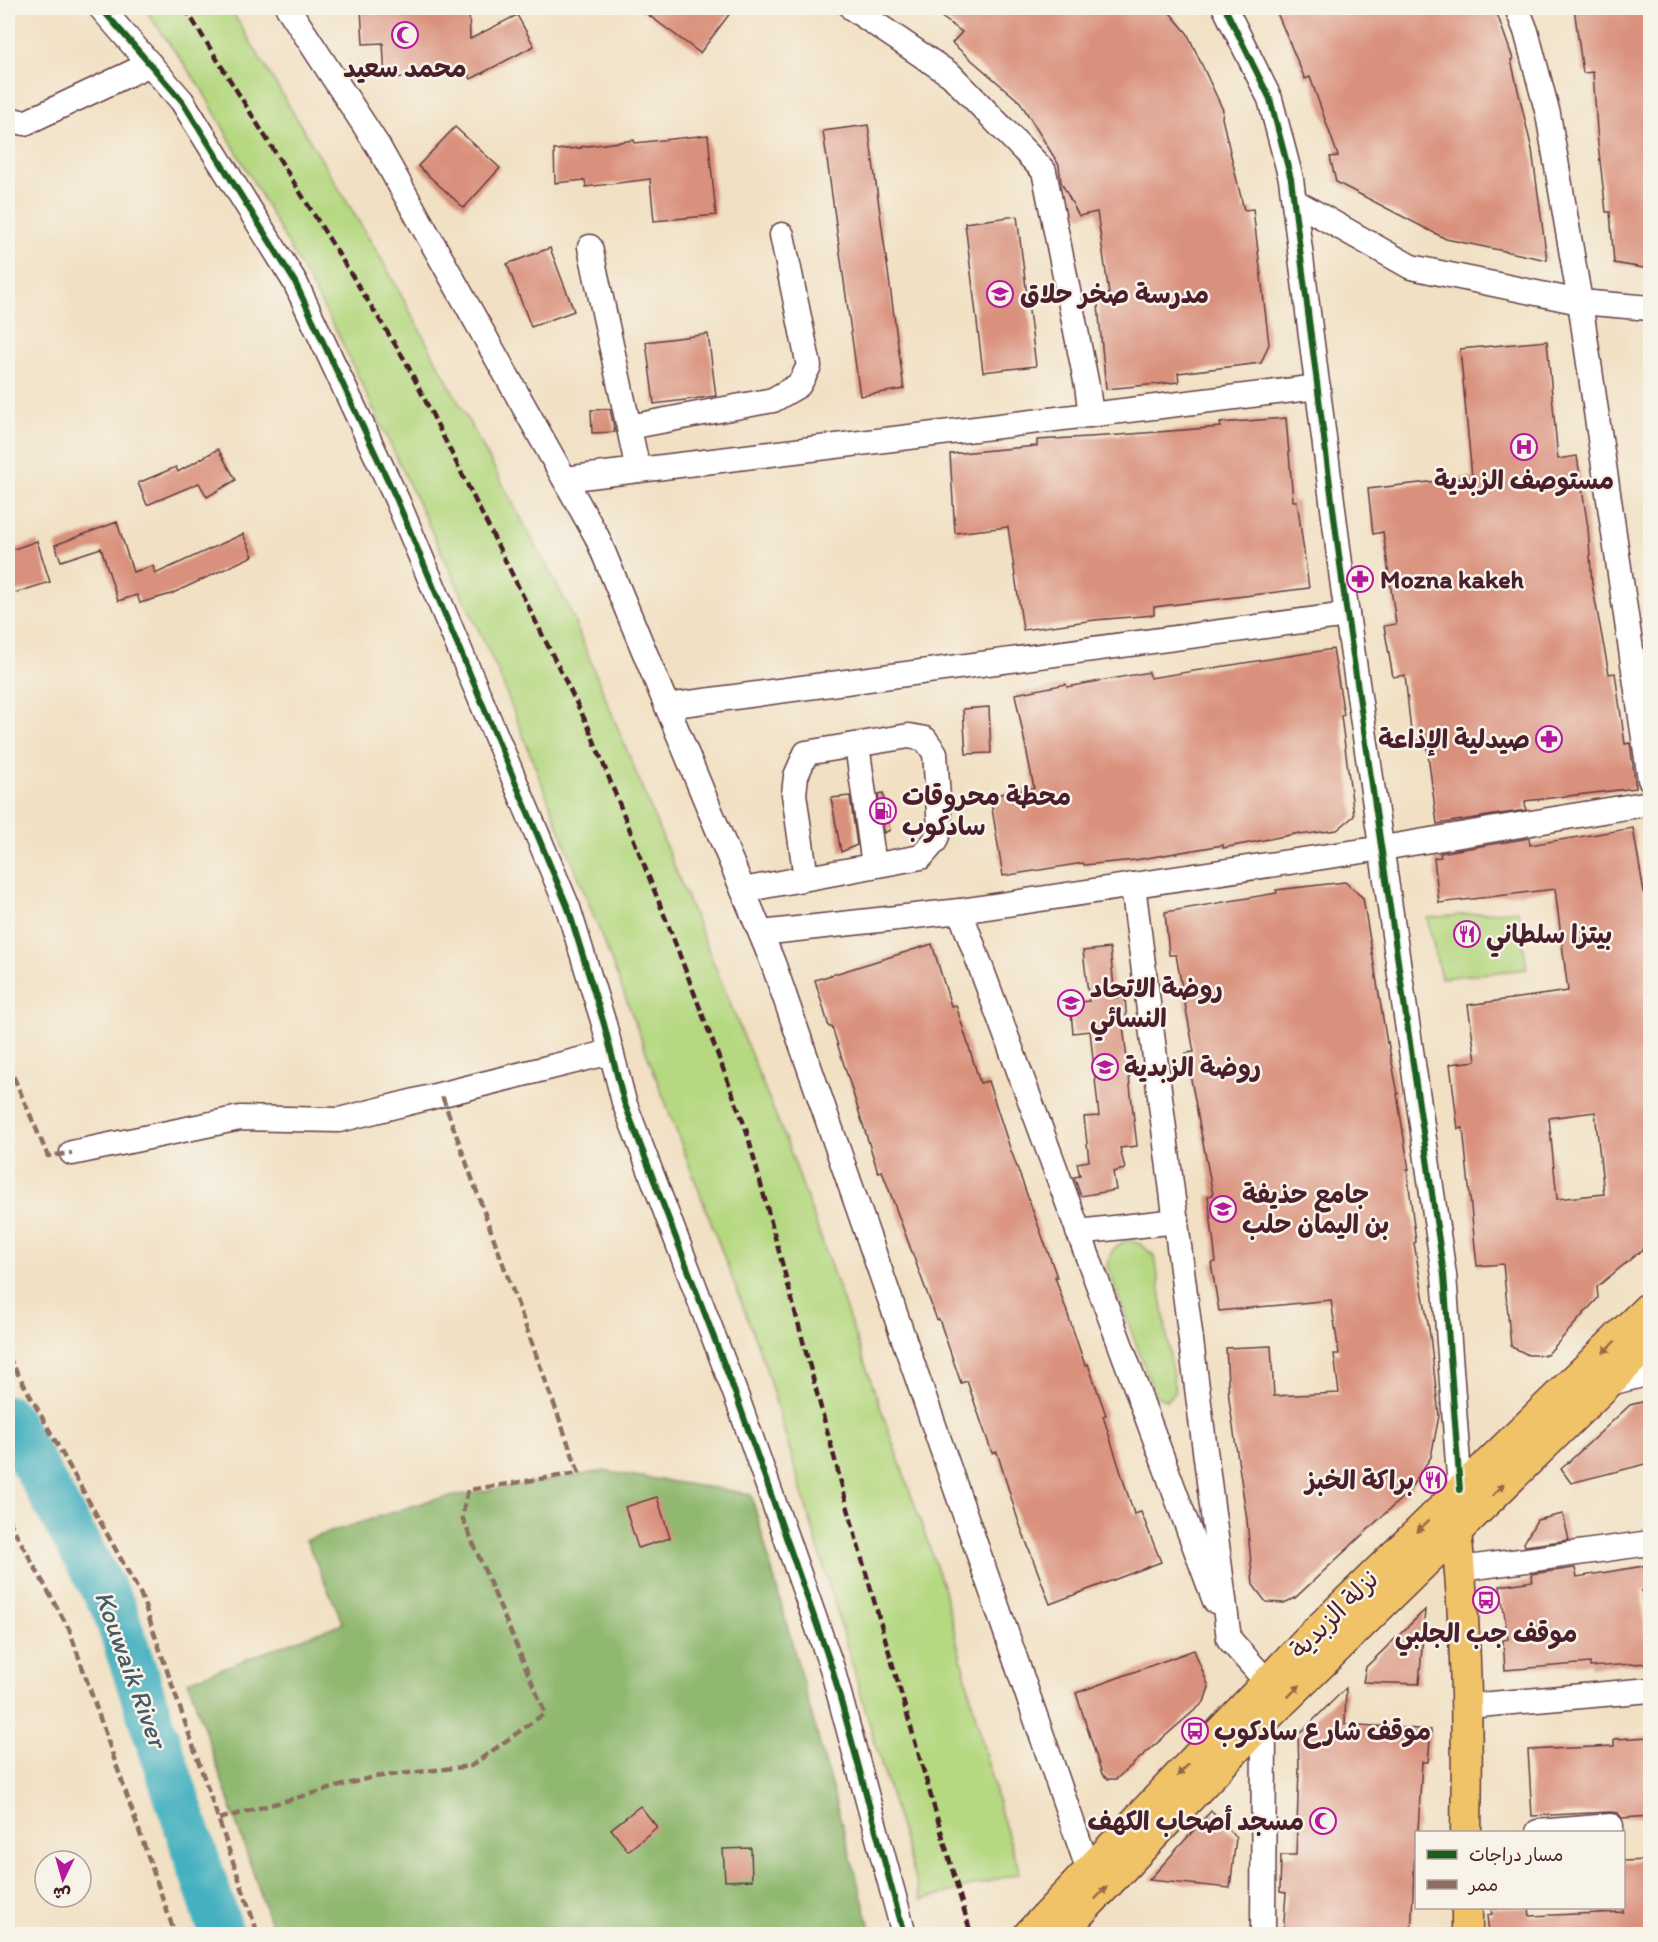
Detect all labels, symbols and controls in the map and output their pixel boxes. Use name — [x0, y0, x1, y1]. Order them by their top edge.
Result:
mosque icon: محمد سعيد — [390, 20, 420, 50]
place label: محمد سعيد — [343, 52, 467, 84]
place label: مدرسة صخر حلاق — [1020, 278, 1209, 310]
school or university icon: مدرسة صخر حلاق — [985, 279, 1015, 309]
hospital icon: مستوصف الزبدية — [1509, 432, 1539, 462]
place label: مستوصف الزبدية — [1434, 464, 1614, 497]
place label: Mozna kakeh — [1380, 563, 1525, 595]
pharmacy icon: Mozna kakeh — [1345, 564, 1375, 594]
place label: صيدلية الإذاعة — [1378, 723, 1530, 757]
pharmacy icon: صيدلية الإذاعة — [1534, 724, 1564, 754]
place label: محطة محروقات سادكوب — [902, 780, 1071, 843]
fuel station icon: محطة محروقات سادكوب — [868, 796, 898, 826]
place label: بيتزا سلطاني — [1486, 918, 1612, 958]
restaurant icon: بيتزا سلطاني — [1452, 919, 1482, 949]
place label: روضة الاتحاد النسائي — [1090, 972, 1223, 1042]
school or university icon: روضة الاتحاد النسائي — [1056, 988, 1086, 1018]
place label: روضة الزبدية — [1124, 1051, 1261, 1083]
school or university icon: روضة الزبدية — [1090, 1052, 1120, 1082]
place label: جامع حذيفة بن اليمان حلب — [1242, 1178, 1389, 1240]
school or university icon: جامع حذيفة بن اليمان حلب — [1208, 1194, 1238, 1224]
one-way arrow — [1602, 1339, 1616, 1353]
place label: براكة الخبز — [1303, 1464, 1414, 1496]
restaurant icon: براكة الخبز — [1418, 1465, 1448, 1495]
one-way arrow — [1491, 1483, 1506, 1497]
one-way arrow — [1416, 1519, 1431, 1533]
street label: نزلة الزبدية — [1283, 1563, 1385, 1665]
bus stop icon: موقف جب الجلبي — [1471, 1585, 1501, 1615]
water label: Kouwaik River — [88, 1586, 176, 1755]
place label: موقف جب الجلبي — [1395, 1617, 1577, 1657]
one-way arrow — [1287, 1685, 1301, 1699]
place label: موقف شارع سادكوب — [1214, 1715, 1431, 1749]
bus stop icon: موقف شارع سادكوب — [1180, 1716, 1210, 1746]
one-way arrow — [1177, 1762, 1191, 1776]
place label: مسجد أصحاب الكهف — [1088, 1805, 1304, 1837]
mosque icon: مسجد أصحاب الكهف — [1308, 1806, 1338, 1836]
legend — [1415, 1831, 1625, 1909]
text: مسار دراجات — [1469, 1844, 1563, 1866]
north arrow — [33, 1849, 93, 1909]
text: ممر — [1467, 1874, 1498, 1896]
text: ش — [52, 1883, 71, 1904]
one-way arrow — [1094, 1886, 1108, 1900]

